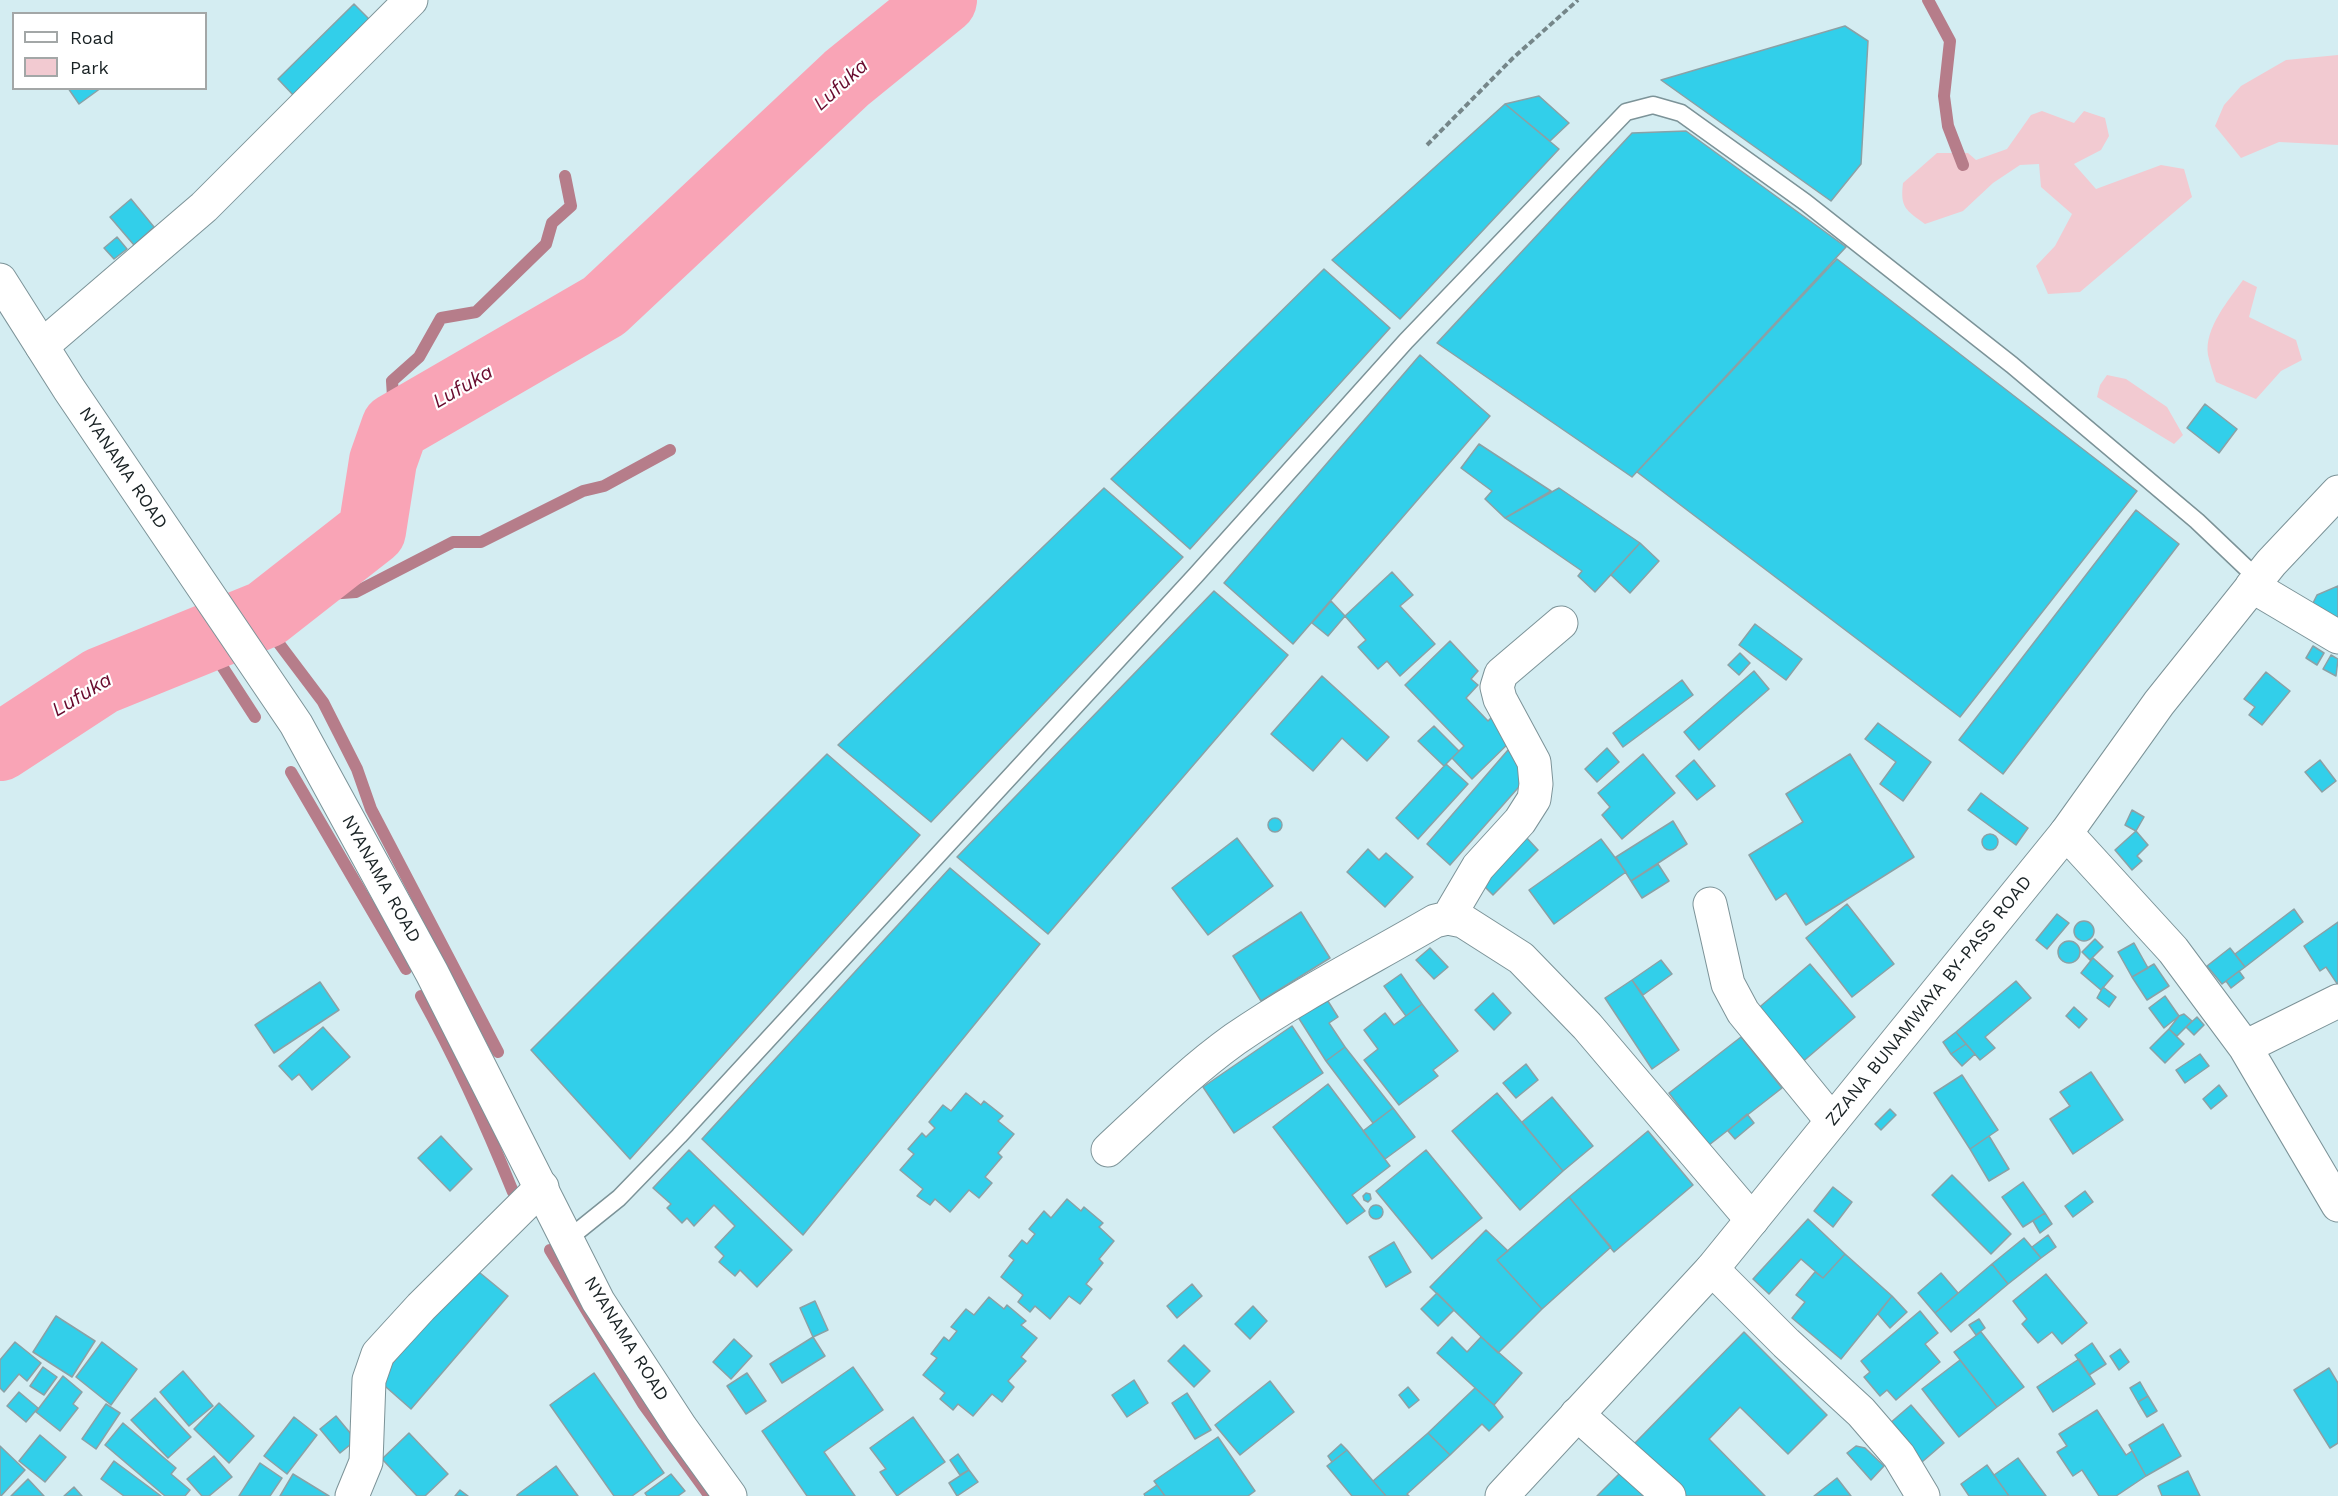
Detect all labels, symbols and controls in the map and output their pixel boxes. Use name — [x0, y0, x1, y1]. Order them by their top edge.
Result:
legend — [12, 12, 207, 90]
text: Road — [70, 27, 114, 48]
water label: Lufuka — [808, 54, 874, 116]
text: Park — [70, 57, 109, 78]
water label: Lufuka — [428, 360, 498, 414]
street label: NYANAMA ROAD — [74, 403, 172, 533]
water label: Lufuka — [48, 668, 116, 722]
street label: NYANAMA ROAD — [337, 811, 425, 947]
street label: ZZANA BUNAMWAYA BY-PASS ROAD — [1821, 872, 2037, 1130]
street label: NYANAMA ROAD — [579, 1273, 673, 1405]

